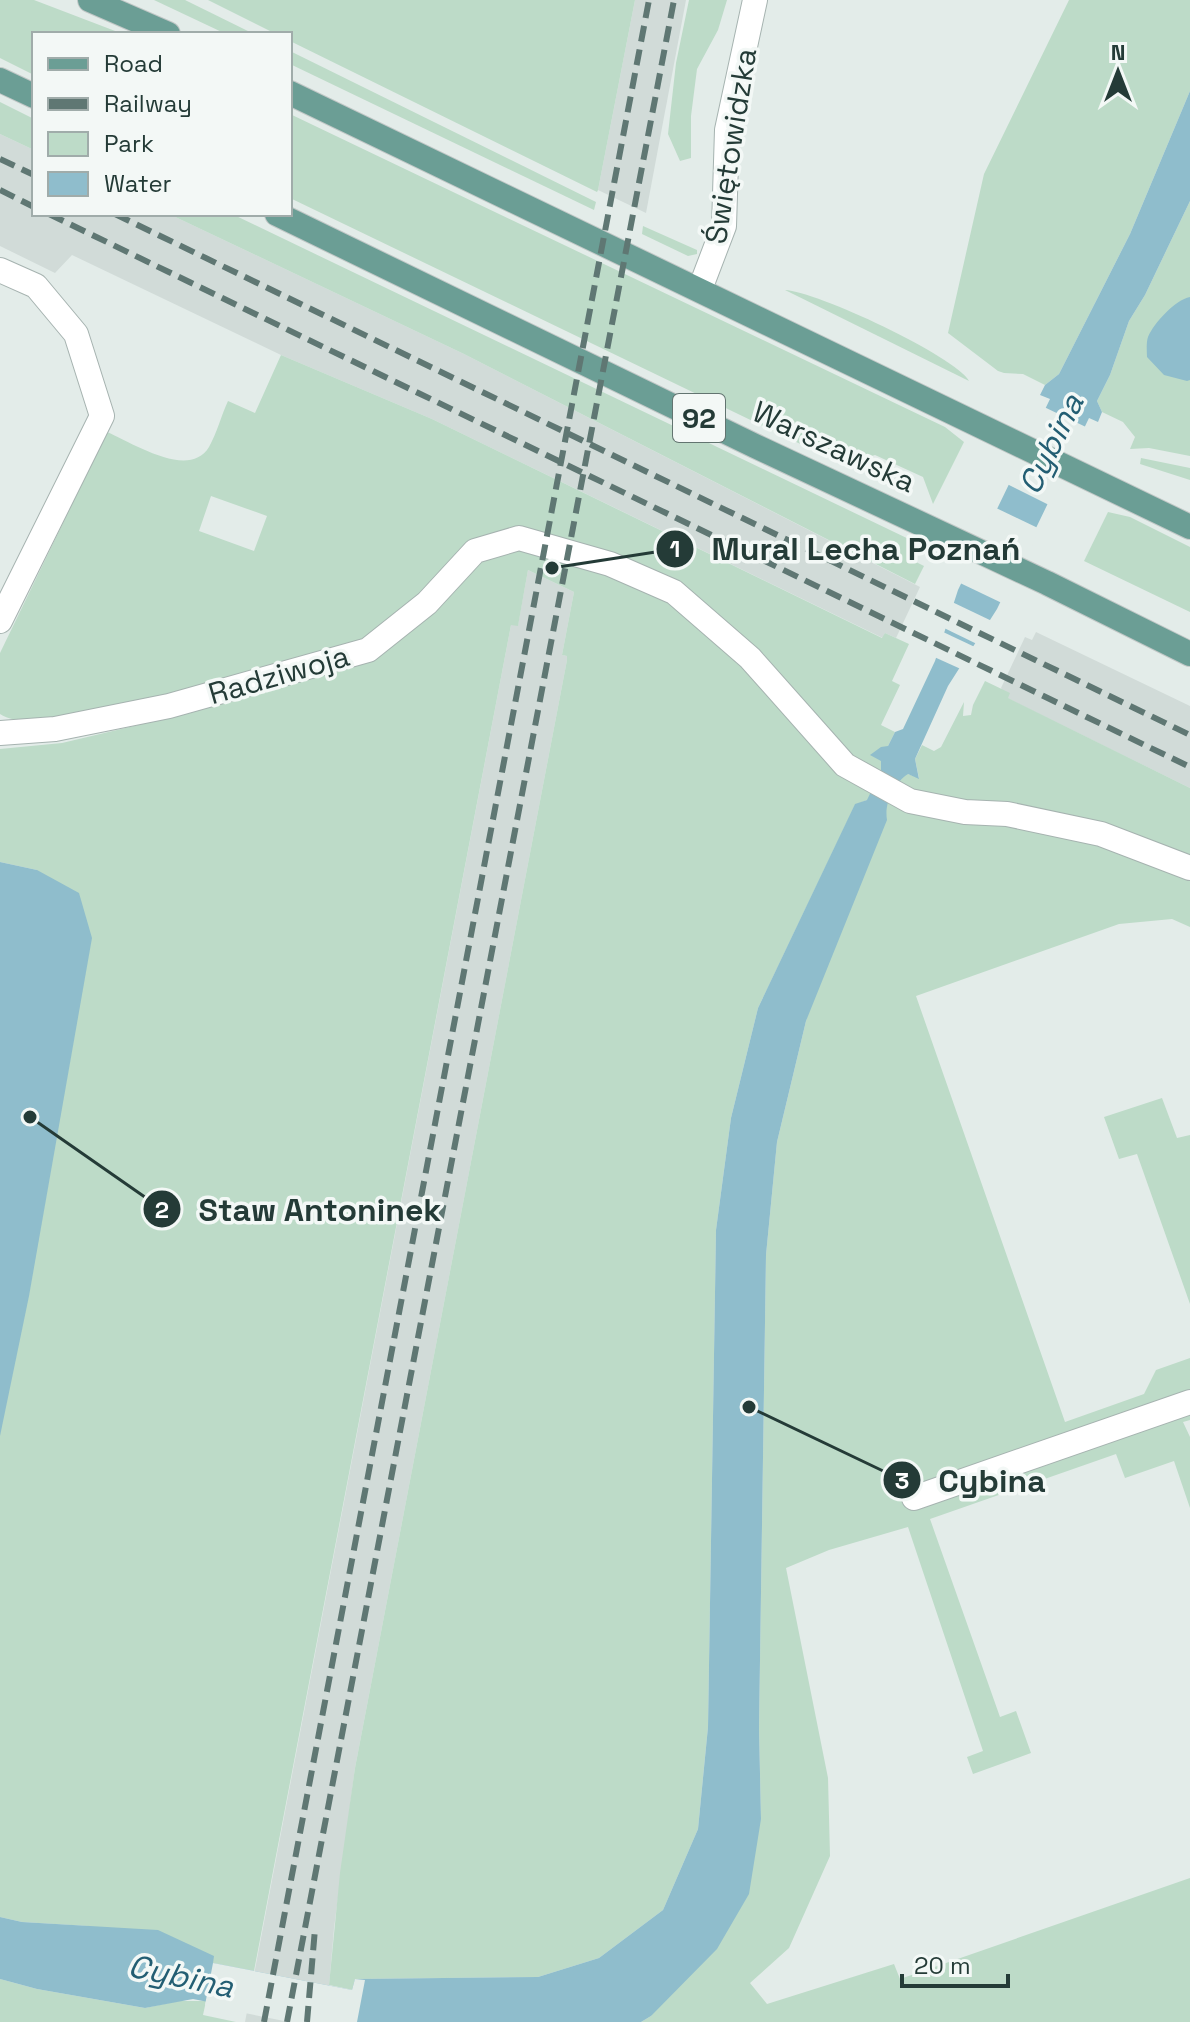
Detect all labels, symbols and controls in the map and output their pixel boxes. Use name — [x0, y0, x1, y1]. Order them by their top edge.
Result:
legend — [32, 32, 292, 216]
north arrow — [1078, 32, 1158, 112]
text: N — [1111, 38, 1125, 66]
street label: Świętowidzka — [696, 45, 765, 247]
text: Road — [104, 48, 163, 79]
text: Railway — [104, 88, 192, 119]
text: Park — [104, 128, 154, 159]
text: Water — [104, 168, 172, 199]
water label: Cybina — [1010, 387, 1093, 501]
street label: Warszawska — [747, 392, 922, 501]
road number: 92 — [673, 394, 725, 442]
callout: Mural Lecha Poznań — [655, 521, 1036, 577]
text: Mural Lecha Poznań — [711, 529, 1021, 569]
text: 1 — [670, 533, 680, 564]
street label: Radziwoja — [204, 636, 354, 713]
callout: Staw Antoninek — [142, 1181, 458, 1237]
text: Staw Antoninek — [199, 1190, 441, 1230]
text: 2 — [155, 1194, 169, 1225]
callout: Cybina — [882, 1452, 1061, 1508]
text: Cybina — [938, 1461, 1046, 1501]
text: 3 — [895, 1465, 909, 1496]
scale bar — [902, 1938, 1008, 1988]
water label: Cybina — [125, 1945, 238, 2007]
text: 20 m — [914, 1950, 971, 1981]

